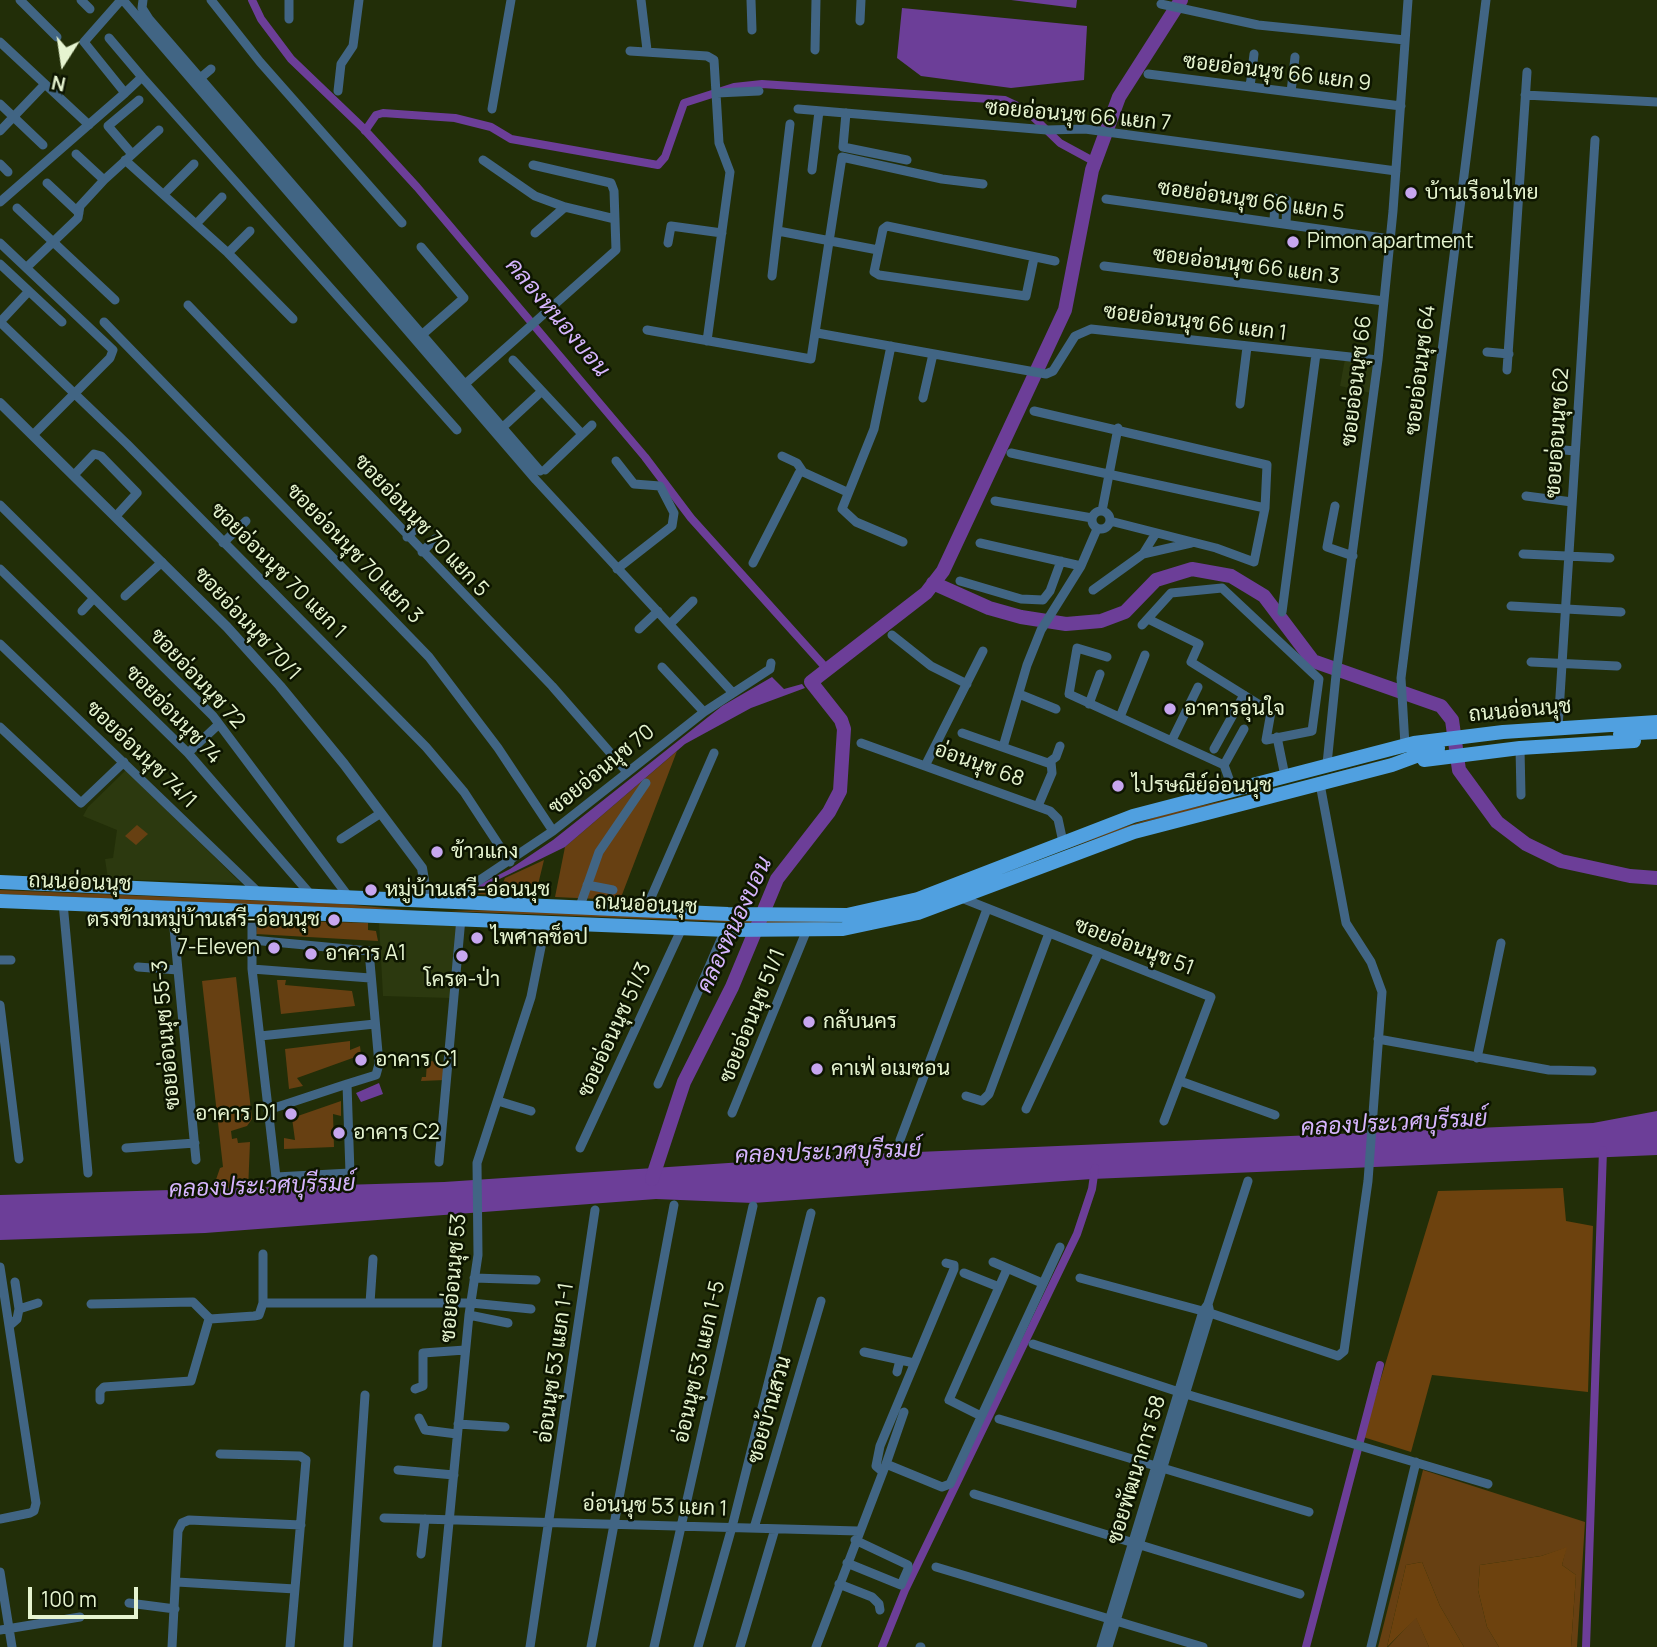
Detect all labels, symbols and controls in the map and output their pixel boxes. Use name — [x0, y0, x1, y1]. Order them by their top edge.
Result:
north arrow — [28, 28, 98, 98]
street label: ซอยอ่อนนุช 66 แยก 9 — [1181, 49, 1373, 97]
text: N — [49, 69, 68, 98]
street label: ซอยอ่อนนุช 66 แยก 7 — [984, 95, 1172, 137]
street label: ซอยอ่อนนุช 66 แยก 5 — [1156, 175, 1346, 227]
place label: บ้านเรือนไทย — [1425, 180, 1538, 206]
marker: บ้านเรือนไทย — [1403, 185, 1419, 201]
place label: Pimon apartment — [1307, 229, 1474, 255]
marker: Pimon apartment — [1285, 234, 1301, 250]
street label: ซอยอ่อนนุช 66 แยก 3 — [1151, 242, 1341, 290]
water label: คลองหนองบอน — [499, 253, 615, 383]
street label: ซอยอ่อนนุช 66 แยก 1 — [1102, 299, 1288, 347]
street label: ซอยอ่อนนุช 64 — [1401, 303, 1441, 437]
street label: ซอยอ่อนนุช 66 — [1336, 314, 1378, 448]
street label: ซอยอ่อนนุช 62 — [1541, 367, 1575, 499]
street label: ซอยอ่อนนุช 70 แยก 5 — [348, 449, 494, 603]
street label: ซอยอ่อนนุช 70 แยก 3 — [281, 479, 427, 629]
street label: ซอยอ่อนนุช 70 แยก 1 — [205, 498, 351, 644]
street label: ซอยอ่อนนุช 70/1 — [188, 562, 306, 686]
street label: ซอยอ่อนนุช 72 — [144, 624, 250, 734]
street label: ซอยอ่อนนุช 74 — [120, 660, 226, 770]
street label: ถนนอ่อนนุช — [1468, 694, 1572, 728]
street label: ซอยอ่อนนุช 74/1 — [80, 696, 202, 814]
place label: อาคารอุ่นใจ — [1184, 696, 1285, 722]
marker: อาคารอุ่นใจ — [1162, 701, 1178, 717]
street label: ซอยอ่อนนุช 70 — [544, 720, 660, 820]
street label: อ่อนนุช 68 — [931, 737, 1027, 793]
place label: ไปรษณีย์อ่อนนุช — [1132, 773, 1272, 799]
marker: ไปรษณีย์อ่อนนุช — [1110, 778, 1126, 794]
place label: ข้าวแกง — [451, 839, 518, 865]
marker: ข้าวแกง — [429, 844, 445, 860]
water label: คลองหนองบอน — [691, 852, 779, 998]
street label: ถนนอ่อนนุช — [28, 869, 132, 897]
place label: หมู่บ้านเสรี-อ่อนนุช — [385, 877, 550, 903]
marker: หมู่บ้านเสรี-อ่อนนุช — [363, 882, 379, 898]
street label: ถนนอ่อนนุช — [594, 890, 698, 920]
place label: ตรงข้ามหมู่บ้านเสรี-อ่อนนุช — [87, 907, 320, 933]
marker: ตรงข้ามหมู่บ้านเสรี-อ่อนนุช — [326, 912, 342, 928]
street label: ซอยอ่อนนุช 51 — [1071, 913, 1197, 981]
place label: ไพศาลช็อป — [491, 925, 588, 951]
marker: ไพศาลช็อป — [469, 930, 485, 946]
place label: 7-Eleven — [178, 935, 260, 961]
marker: 7-Eleven — [266, 940, 282, 956]
place label: อาคาร A1 — [325, 941, 406, 967]
street label: ซอยอ่อนนุช 51/1 — [715, 945, 791, 1087]
marker: อาคาร A1 — [303, 946, 319, 962]
marker: โครต-ป่า — [454, 948, 470, 964]
street label: ซอยอ่อนนุช 55-3 — [148, 959, 186, 1111]
street label: ซอยอ่อนนุช 51/3 — [573, 959, 657, 1101]
place label: โครต-ป่า — [424, 967, 500, 993]
place label: กลับนคร — [823, 1009, 897, 1035]
marker: กลับนคร — [801, 1014, 817, 1030]
place label: อาคาร C1 — [375, 1047, 458, 1073]
marker: อาคาร C1 — [353, 1052, 369, 1068]
place label: คาเฟ่ อเมซอน — [831, 1056, 950, 1082]
marker: คาเฟ่ อเมซอน — [809, 1061, 825, 1077]
place label: อาคาร D1 — [195, 1101, 277, 1127]
water label: คลองประเวศบุรีรมย์ — [1300, 1105, 1488, 1143]
marker: อาคาร D1 — [283, 1106, 299, 1122]
place label: อาคาร C2 — [353, 1120, 440, 1146]
marker: อาคาร C2 — [331, 1125, 347, 1141]
water label: คลองประเวศบุรีรมย์ — [734, 1136, 922, 1170]
water label: คลองประเวศบุรีรมย์ — [168, 1170, 356, 1204]
street label: ซอยอ่อนนุช 53 — [436, 1212, 472, 1344]
street label: อ่อนนุช 53 แยก 1-5 — [669, 1278, 731, 1446]
street label: อ่อนนุช 53 แยก 1-1 — [532, 1281, 580, 1445]
street label: ซอยบ้านสวน — [743, 1353, 797, 1467]
street label: ซอยพัฒนาการ 58 — [1102, 1393, 1172, 1547]
street label: อ่อนนุช 53 แยก 1 — [582, 1492, 728, 1522]
scale bar — [32, 1574, 142, 1618]
text: 100 m — [41, 1585, 97, 1613]

